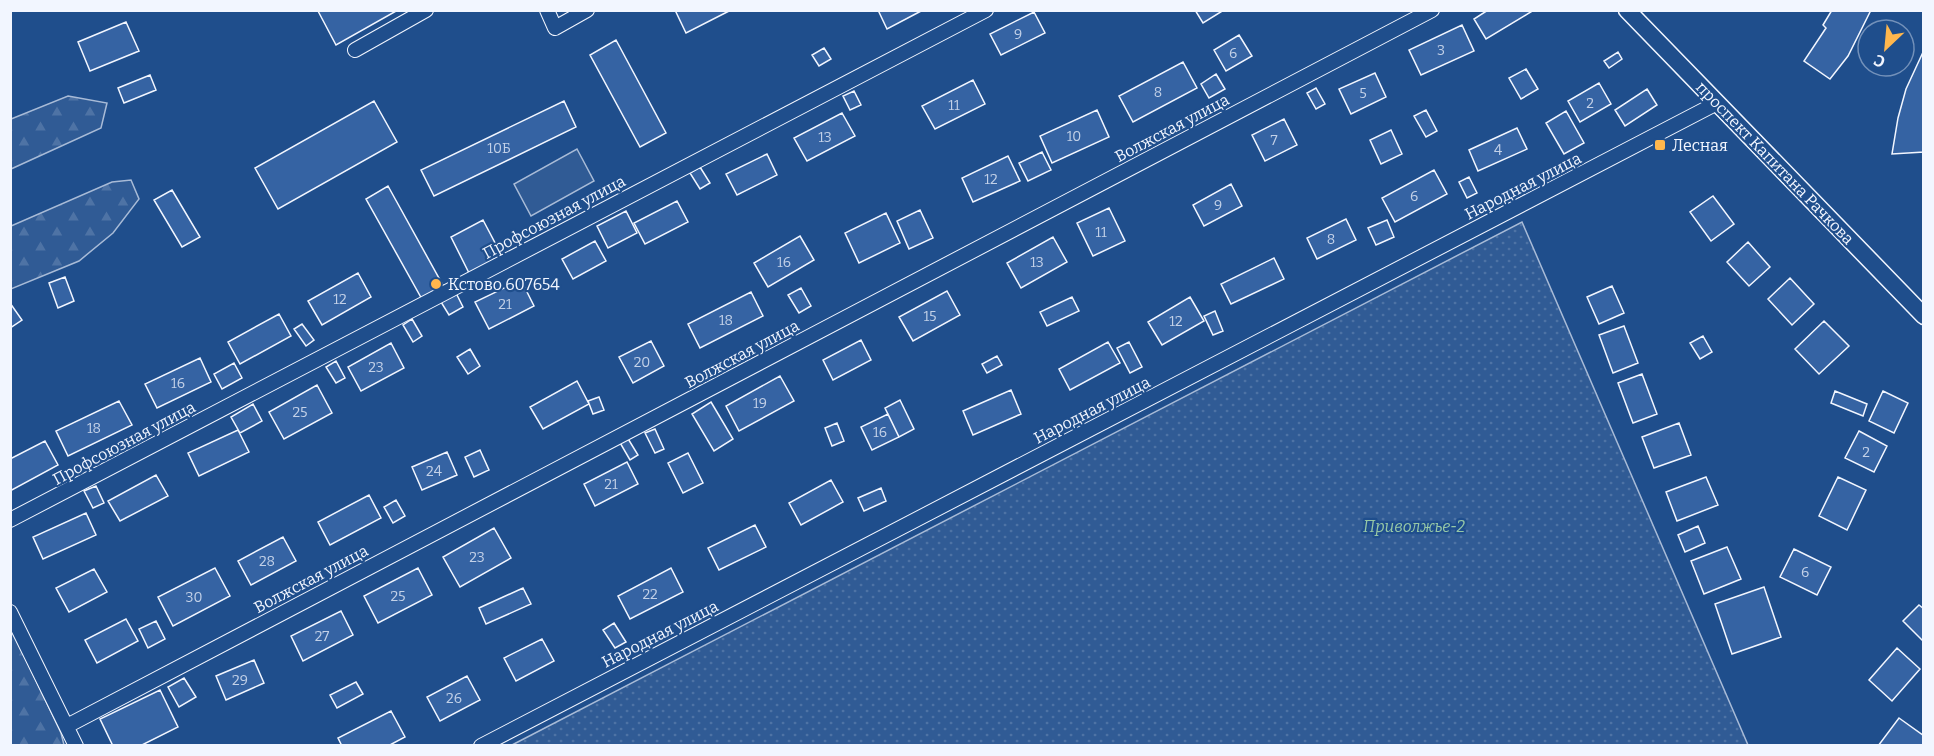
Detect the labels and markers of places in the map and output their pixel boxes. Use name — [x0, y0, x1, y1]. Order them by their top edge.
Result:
place label: Лесная — [1672, 136, 1728, 155]
marker: Лесная — [1653, 138, 1667, 152]
place label: Кстово 607654 — [448, 275, 560, 294]
marker: Кстово 607654 — [429, 277, 443, 291]

